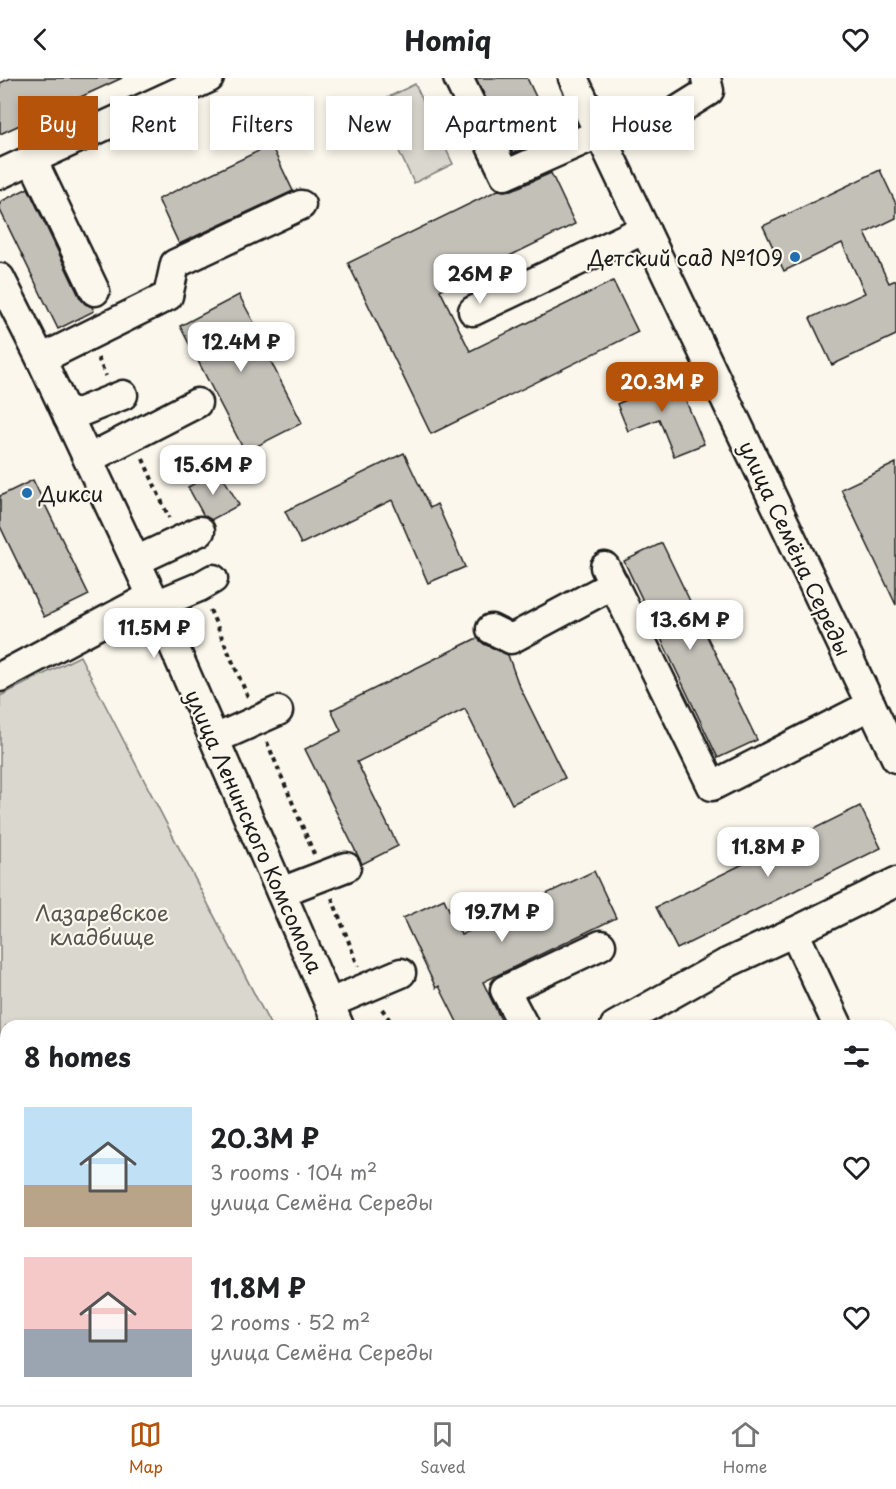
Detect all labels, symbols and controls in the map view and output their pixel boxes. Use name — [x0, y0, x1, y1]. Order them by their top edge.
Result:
text: Homiq — [404, 19, 492, 60]
icon: back — [24, 23, 57, 56]
icon: heart — [839, 23, 872, 56]
chip: Buy — [18, 96, 98, 150]
chip: Rent — [110, 96, 198, 150]
chip: Filters — [210, 96, 314, 150]
chip: New — [326, 96, 412, 150]
chip: Apartment — [424, 96, 578, 150]
chip: House — [590, 96, 694, 150]
place label: Детский сад №109 — [587, 241, 783, 273]
marker: Детский сад №109 — [788, 250, 802, 264]
pin: 26M ₽ — [438, 254, 522, 305]
text: 26M ₽ — [447, 258, 513, 288]
pin: 12.4M ₽ — [186, 322, 296, 373]
text: 12.4M ₽ — [202, 326, 280, 356]
pin: 20.3M ₽ — [607, 362, 717, 413]
text: 20.3M ₽ — [620, 366, 704, 396]
street label: улица Семёна Середы — [732, 435, 860, 661]
pin: 15.6M ₽ — [158, 445, 268, 496]
text: 15.6M ₽ — [174, 449, 252, 479]
place label: Дикси — [38, 477, 103, 509]
marker: Дикси — [20, 486, 34, 500]
pin: 13.6M ₽ — [635, 600, 745, 651]
text: 13.6M ₽ — [650, 604, 730, 634]
pin: 11.5M ₽ — [99, 608, 209, 659]
text: 11.5M ₽ — [118, 612, 190, 642]
street label: улица Ленинского Комсомола — [178, 684, 332, 978]
pin: 11.8M ₽ — [713, 827, 823, 878]
text: 11.8M ₽ — [731, 831, 805, 861]
pin: 19.7M ₽ — [447, 892, 557, 943]
park label: Лазаревское кладбище — [35, 896, 169, 952]
text: 19.7M ₽ — [464, 896, 540, 926]
text: 8 homes — [24, 1037, 131, 1076]
icon: filters — [840, 1040, 873, 1073]
text: 20.3M ₽ — [210, 1118, 319, 1157]
icon: home — [72, 1131, 144, 1203]
icon: heart — [840, 1151, 873, 1184]
text: 3 rooms · 104 m² — [210, 1157, 377, 1187]
text: улица Семёна Середы — [210, 1187, 433, 1217]
text: 11.8M ₽ — [210, 1268, 306, 1307]
icon: home — [72, 1281, 144, 1353]
icon: heart — [840, 1301, 873, 1334]
text: 2 rooms · 52 m² — [210, 1307, 370, 1337]
text: улица Семёна Середы — [210, 1337, 433, 1367]
tab: Map — [129, 1418, 163, 1478]
tab: Saved — [420, 1418, 466, 1478]
tab: Home — [723, 1418, 767, 1478]

